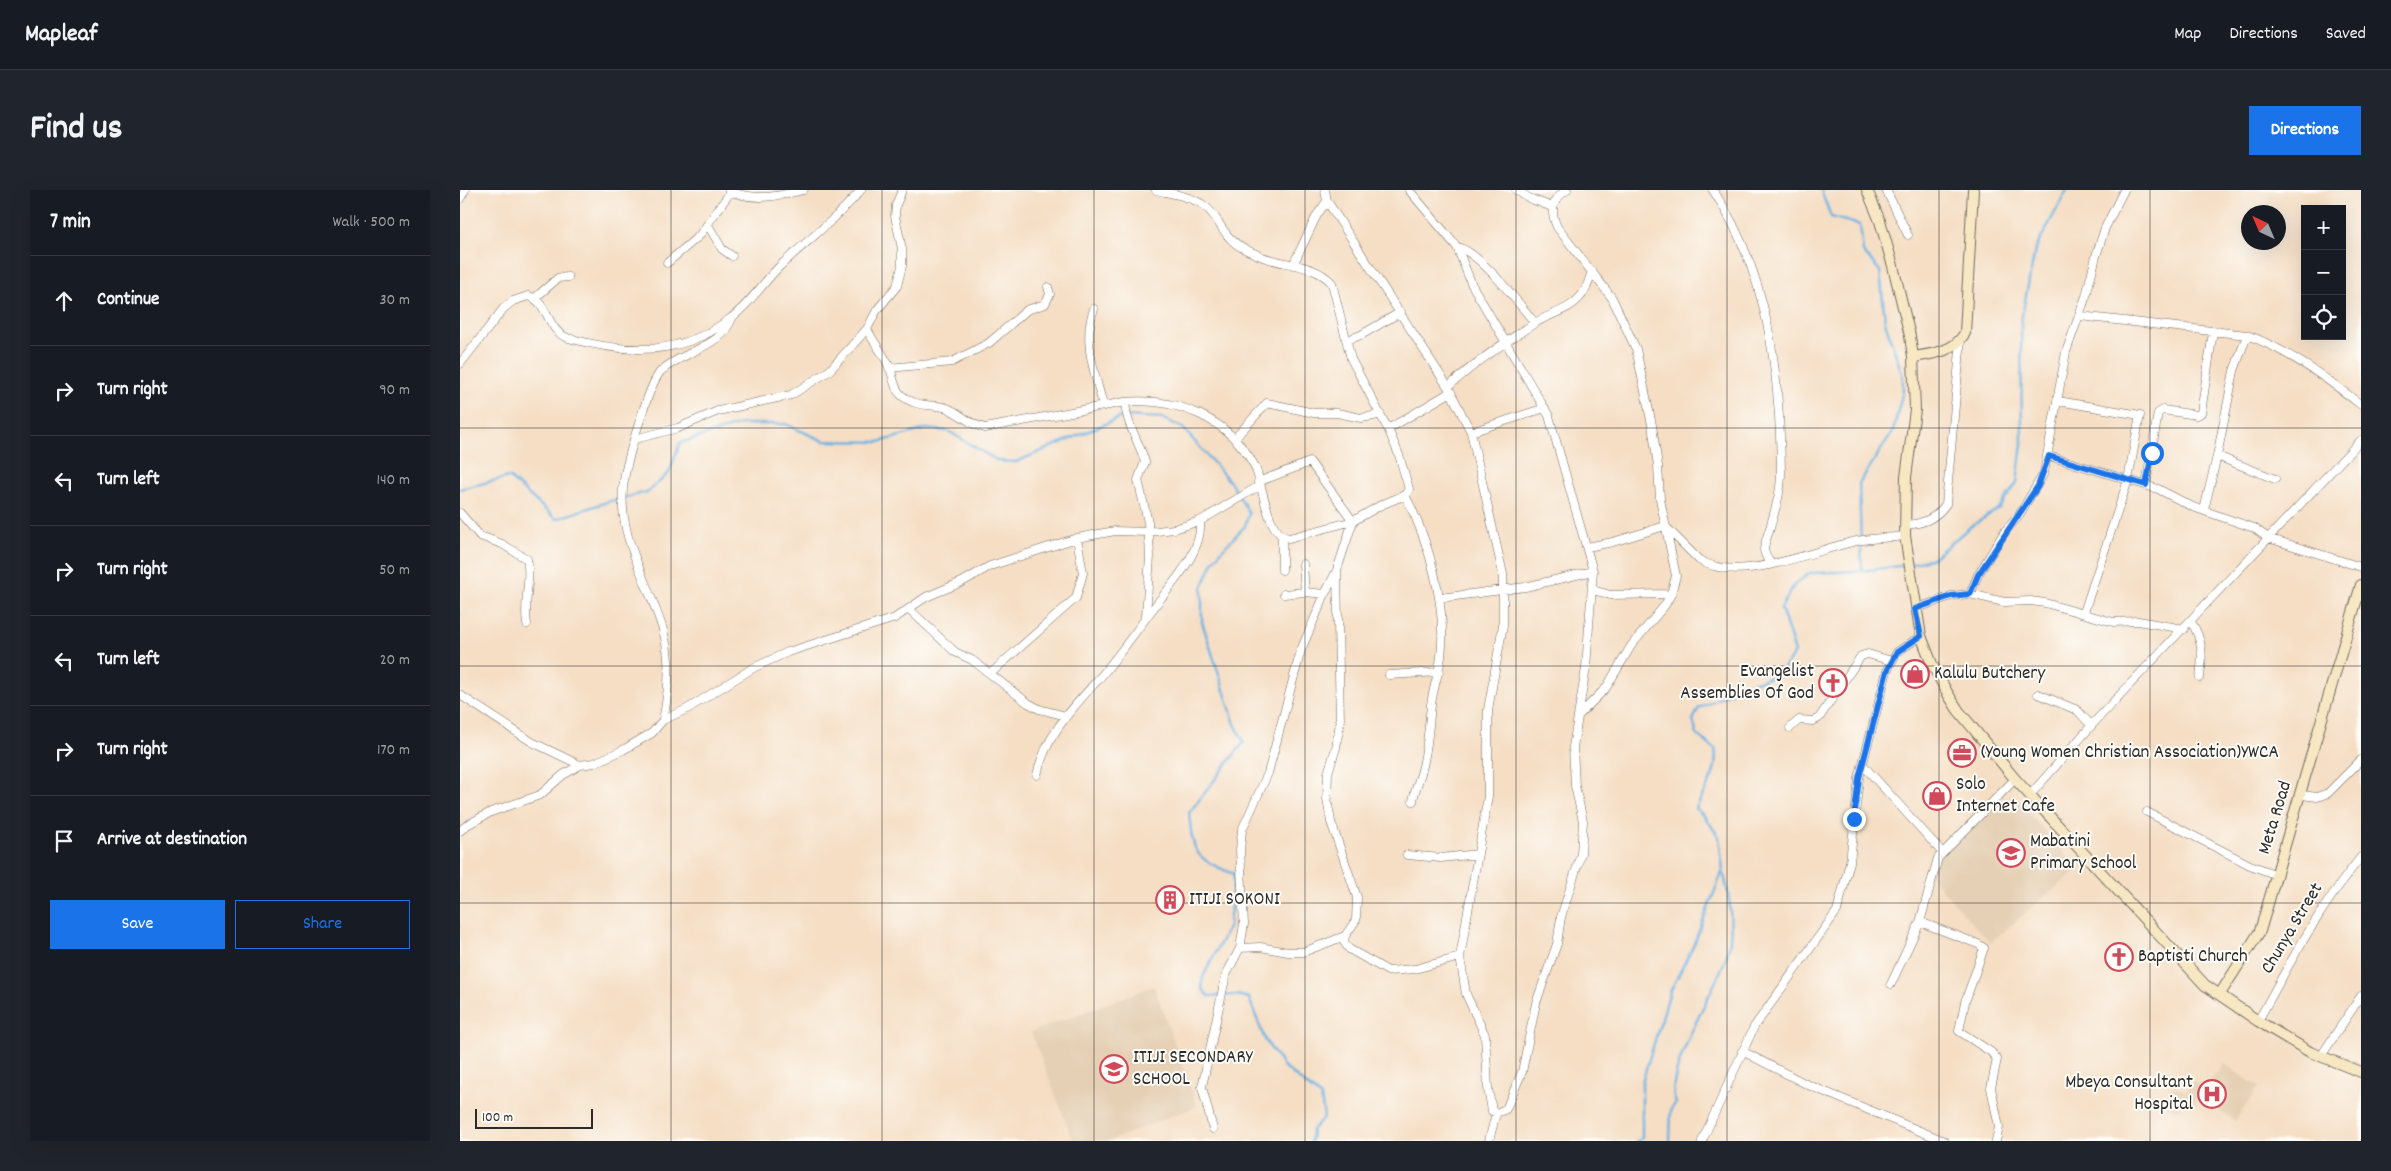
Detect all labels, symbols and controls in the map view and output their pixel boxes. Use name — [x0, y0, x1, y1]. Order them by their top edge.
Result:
text: Mapleaf — [25, 18, 97, 52]
text: Map — [2174, 22, 2201, 47]
text: Directions — [2229, 22, 2298, 47]
text: Saved — [2326, 22, 2366, 47]
text: Find us — [30, 105, 122, 155]
button: Directions — [2249, 106, 2361, 155]
north arrow — [2241, 205, 2286, 250]
map controls — [2301, 205, 2346, 340]
button: + — [2301, 205, 2346, 250]
text: 7 min — [50, 208, 91, 238]
text: Walk · 500 m — [332, 211, 410, 234]
button: − — [2301, 250, 2346, 295]
icon: ahead — [50, 287, 78, 315]
text: Continue — [97, 287, 159, 314]
text: 30 m — [380, 289, 410, 312]
button: locate — [2301, 295, 2346, 340]
icon: right — [50, 377, 78, 405]
text: Turn right — [97, 377, 168, 404]
text: 90 m — [379, 379, 410, 402]
route start — [2141, 442, 2164, 465]
icon: left — [50, 467, 78, 495]
text: Turn left — [97, 467, 160, 494]
text: 140 m — [376, 469, 410, 492]
icon: right — [50, 557, 78, 585]
text: Turn right — [97, 557, 168, 584]
text: 50 m — [379, 559, 410, 582]
icon: left — [50, 647, 78, 675]
text: Turn left — [97, 647, 160, 674]
text: 20 m — [380, 649, 410, 672]
place label: Evangelist Assemblies Of God — [1680, 659, 1814, 708]
shop icon: Kalulu Butchery — [1900, 659, 1930, 689]
place label: Kalulu Butchery — [1934, 661, 2045, 688]
church icon: Evangelist Assemblies Of God — [1818, 668, 1848, 698]
icon: right — [50, 737, 78, 765]
text: Turn right — [97, 737, 168, 764]
office icon: (Young Women Christian Association)YWCA — [1947, 738, 1977, 768]
text: 170 m — [377, 739, 410, 762]
place label: (Young Women Christian Association)YWCA — [1981, 740, 2279, 767]
place label: Solo Internet Cafe — [1956, 772, 2055, 821]
street label: Meta Road — [2252, 778, 2300, 858]
shop icon: Solo Internet Cafe — [1922, 781, 1952, 811]
route end — [1843, 808, 1866, 831]
icon: arrive — [50, 827, 78, 855]
text: Arrive at destination — [97, 827, 247, 854]
place label: Mabatini Primary School — [2030, 829, 2137, 878]
school or university icon: Mabatini Primary School — [1996, 838, 2026, 868]
street label: Chunya Street — [2255, 878, 2331, 980]
building icon: ITIJI SOKONI — [1155, 885, 1185, 915]
place label: ITIJI SOKONI — [1189, 887, 1280, 914]
button: Save — [50, 900, 225, 949]
button: Share — [235, 900, 410, 949]
church icon: Baptisti Church — [2104, 942, 2134, 972]
place label: Baptisti Church — [2138, 944, 2248, 971]
place label: ITIJI SECONDARY SCHOOL — [1133, 1045, 1254, 1094]
school or university icon: ITIJI SECONDARY SCHOOL — [1099, 1054, 1129, 1084]
place label: Mbeya Consultant Hospital — [2065, 1070, 2193, 1119]
hospital icon: Mbeya Consultant Hospital — [2197, 1079, 2227, 1109]
scale bar — [475, 1106, 592, 1129]
text: 100 m — [482, 1108, 513, 1128]

